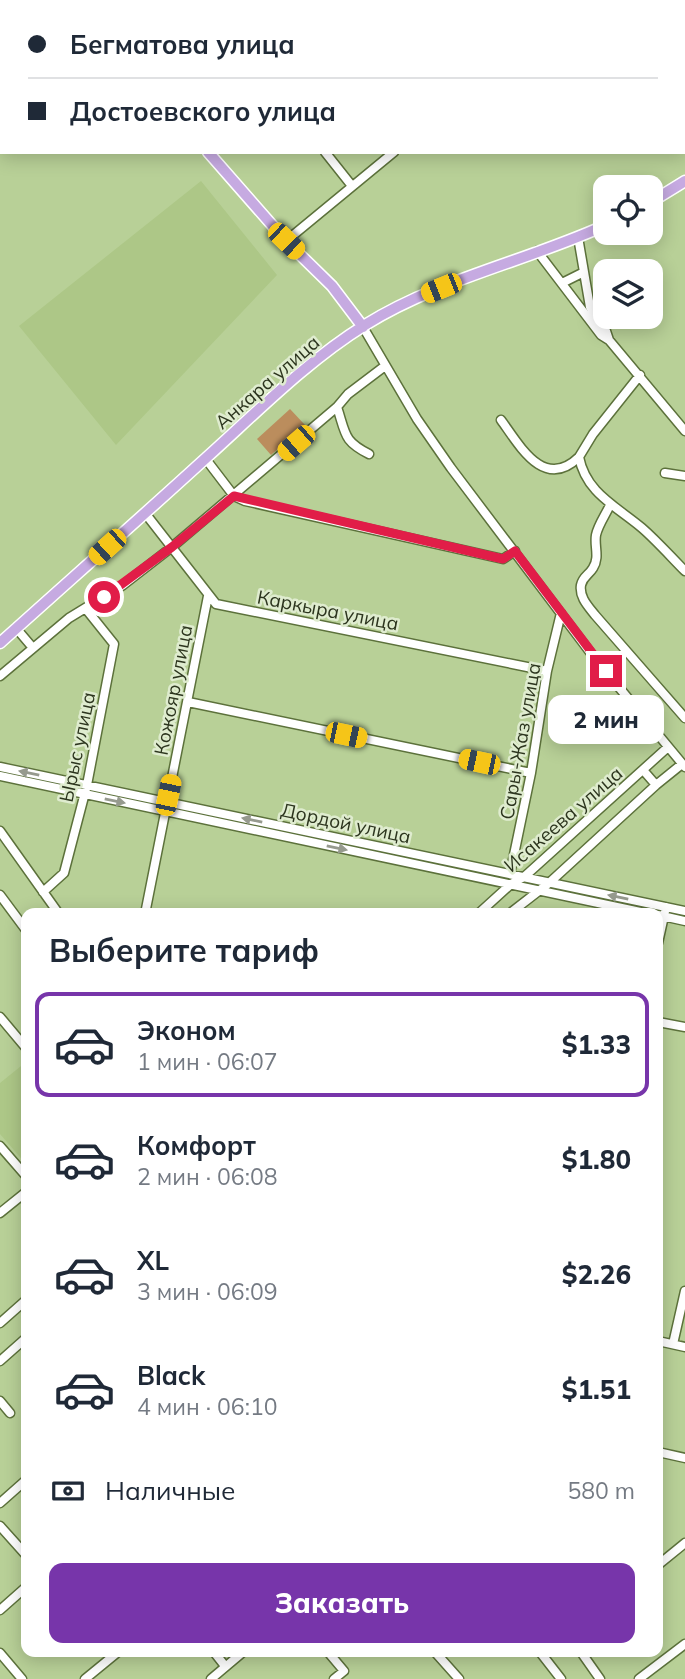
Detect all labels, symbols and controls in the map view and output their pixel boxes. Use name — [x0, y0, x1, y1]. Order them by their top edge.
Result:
text: Бегматова улица — [70, 28, 295, 61]
text: Достоевского улица — [70, 95, 336, 128]
map controls — [593, 175, 663, 329]
button: locate — [593, 175, 663, 245]
car — [264, 219, 309, 263]
button: layers — [593, 259, 663, 329]
car — [418, 270, 465, 306]
street label: Анкара улица — [210, 330, 324, 434]
car — [274, 421, 319, 465]
car — [85, 525, 130, 569]
route start — [88, 581, 120, 613]
street label: Каркыра улица — [255, 585, 401, 635]
street label: Кожояр улица — [149, 623, 197, 757]
route end — [590, 655, 622, 687]
street label: Сары-Жаз улица — [494, 661, 546, 821]
street label: Ырыс улица — [54, 690, 100, 804]
callout: 2 мин — [548, 696, 664, 744]
text: 2 мин — [573, 705, 639, 734]
car — [324, 720, 369, 750]
car — [457, 747, 502, 777]
street label: Исакеева улица — [499, 761, 627, 877]
one-way arrow — [18, 767, 40, 778]
car — [154, 772, 183, 818]
one-way arrow — [104, 795, 126, 806]
street label: Дордой улица — [279, 798, 413, 848]
one-way arrow — [241, 814, 263, 825]
one-way arrow — [326, 842, 348, 853]
one-way arrow — [607, 891, 629, 902]
text: Выберите тариф — [49, 930, 319, 970]
icon: car — [53, 1013, 116, 1076]
text: Эконом — [137, 1014, 236, 1047]
text: $1.33 — [562, 1028, 631, 1061]
text: 1 мин · 06:07 — [137, 1047, 277, 1076]
icon: car — [53, 1128, 116, 1191]
text: Комфорт — [137, 1129, 256, 1162]
text: $1.80 — [562, 1143, 631, 1176]
text: 2 мин · 06:08 — [137, 1162, 277, 1191]
icon: car — [53, 1243, 116, 1306]
text: XL — [137, 1244, 169, 1277]
text: $2.26 — [562, 1258, 631, 1291]
text: 3 мин · 06:09 — [137, 1277, 277, 1306]
icon: car — [53, 1358, 116, 1421]
text: Black — [137, 1359, 205, 1392]
text: $1.51 — [562, 1373, 631, 1406]
text: 4 мин · 06:10 — [137, 1392, 277, 1421]
icon: cash — [49, 1472, 87, 1510]
text: Наличные — [105, 1474, 235, 1507]
text: 580 m — [567, 1476, 635, 1505]
button: Заказать — [49, 1563, 635, 1643]

